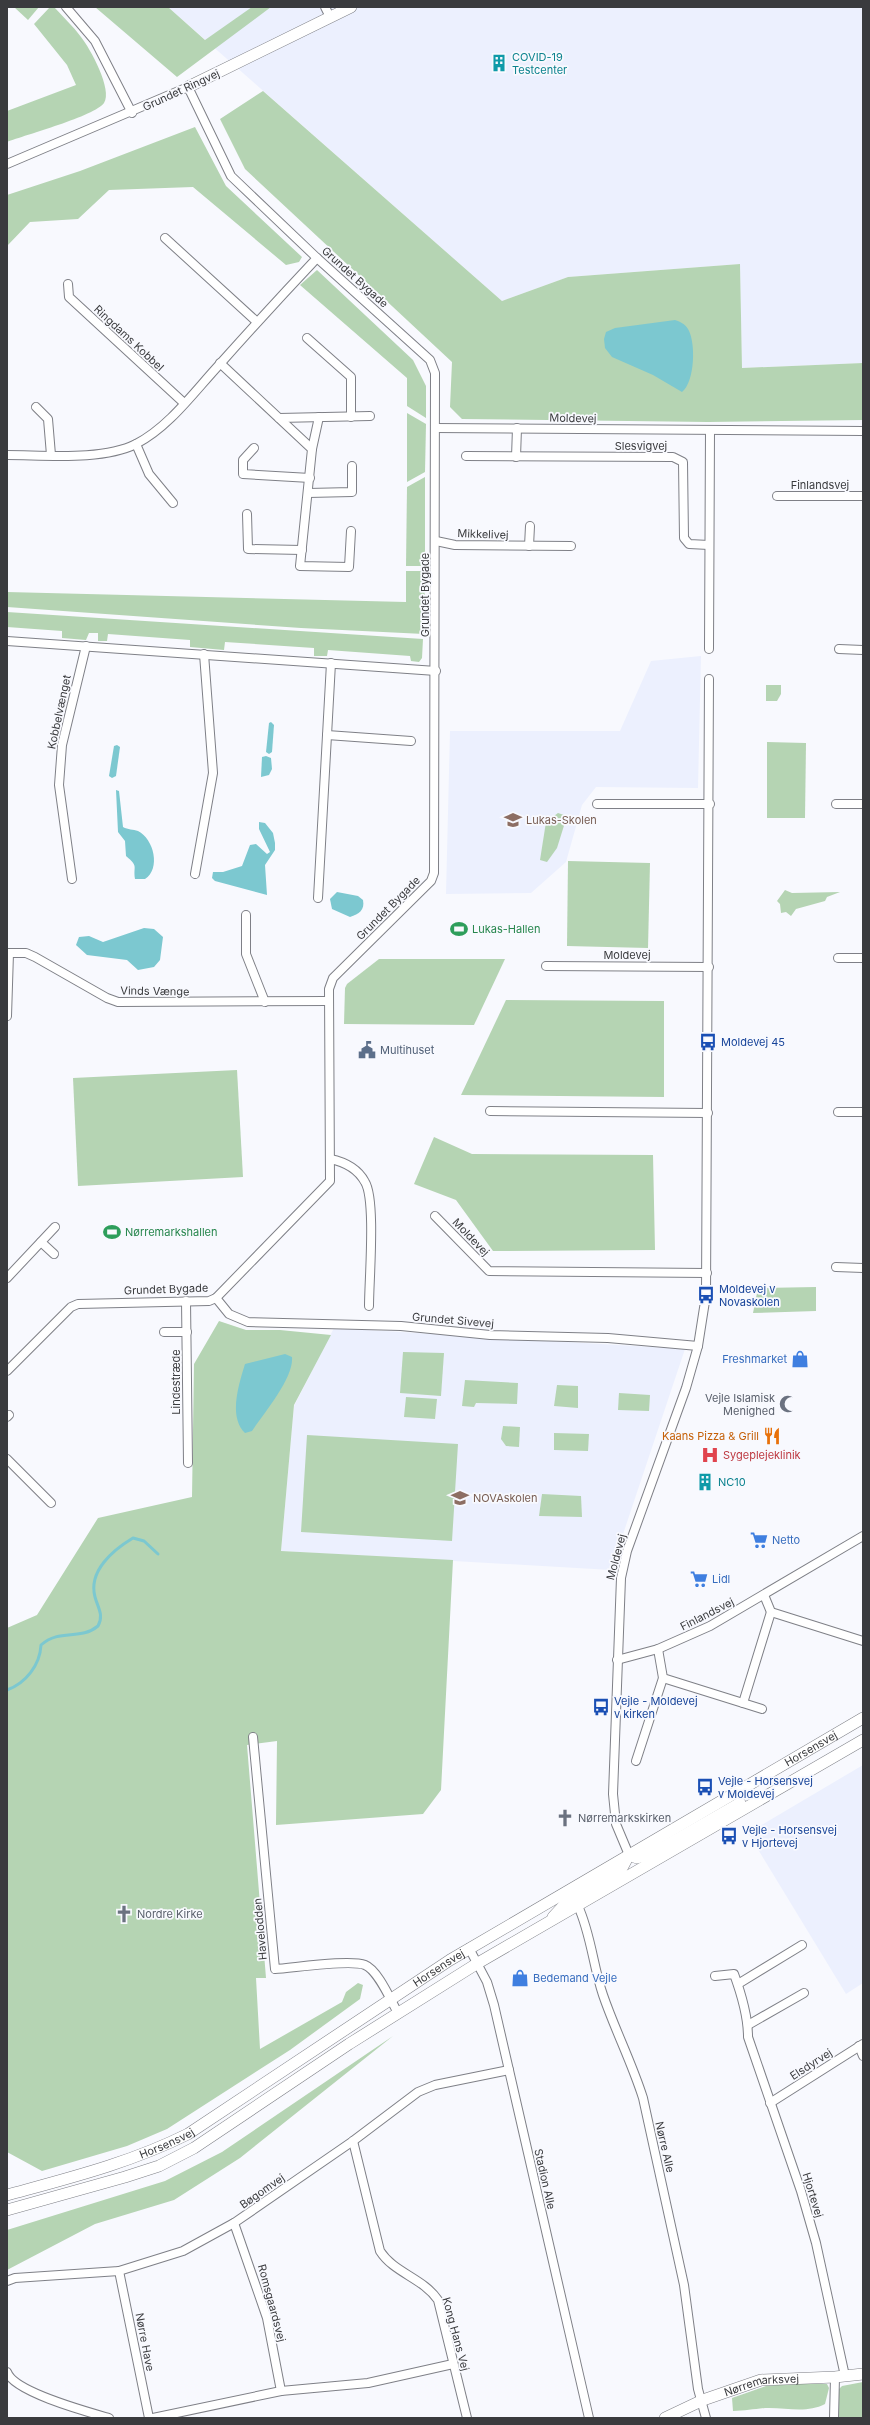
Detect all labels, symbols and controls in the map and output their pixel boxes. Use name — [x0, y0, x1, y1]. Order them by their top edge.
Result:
place label: COVID-19 Testcenter — [512, 50, 567, 77]
building icon: COVID-19 Testcenter — [489, 53, 509, 73]
street label: Grundet Ringvej — [140, 66, 222, 114]
street label: Grundet Bygade — [319, 244, 391, 310]
street label: Ringdams Kobbel — [91, 302, 167, 374]
street label: Moldevej — [549, 411, 597, 425]
street label: Slesvigvej — [615, 439, 667, 453]
street label: Finlandsvej — [791, 478, 849, 492]
street label: Mikkelivej — [457, 526, 509, 542]
street label: Grundet Bygade — [418, 553, 432, 637]
street label: Kobbelvænget — [44, 673, 74, 750]
school or university icon: Lukas-Skolen — [503, 810, 523, 830]
place label: Lukas-Skolen — [526, 813, 597, 827]
street label: Grundet Bygade — [353, 873, 423, 943]
sports icon: Lukas-Hallen — [449, 919, 469, 939]
place label: Lukas-Hallen — [472, 922, 540, 936]
street label: Moldevej — [603, 948, 651, 962]
street label: Vinds Vænge — [120, 983, 190, 999]
bus stop icon: Moldevej 45 — [698, 1032, 718, 1052]
place label: Moldevej 45 — [721, 1035, 785, 1049]
public building icon: Multihuset — [357, 1040, 377, 1060]
place label: Multihuset — [380, 1043, 435, 1057]
street label: Moldevej — [450, 1215, 492, 1259]
sports icon: Nørremarkshallen — [102, 1222, 122, 1242]
place label: Nørremarkshallen — [125, 1225, 217, 1239]
street label: Grundet Bygade — [124, 1281, 208, 1297]
place label: Moldevej v Novaskolen — [719, 1282, 780, 1309]
bus stop icon: Moldevej v Novaskolen — [696, 1285, 716, 1305]
street label: Grundet Sivevej — [411, 1309, 495, 1331]
street label: Lindestræde — [169, 1349, 183, 1415]
shop icon: Freshmarket — [790, 1349, 810, 1369]
place label: Freshmarket — [722, 1352, 787, 1366]
place label: Vejle Islamisk Menighed — [705, 1391, 775, 1418]
mosque icon: Vejle Islamisk Menighed — [778, 1394, 798, 1414]
restaurant icon: Kaans Pizza & Grill — [762, 1426, 782, 1446]
place label: Kaans Pizza & Grill — [662, 1429, 759, 1443]
hospital icon: Sygeplejeklinik — [700, 1445, 720, 1465]
place label: Sygeplejeklinik — [723, 1448, 801, 1462]
building icon: NC10 — [695, 1472, 715, 1492]
place label: NC10 — [718, 1475, 746, 1489]
school or university icon: NOVAskolen — [450, 1488, 470, 1508]
place label: NOVAskolen — [473, 1491, 538, 1505]
supermarket icon: Netto — [749, 1530, 769, 1550]
street label: Moldevej — [603, 1532, 629, 1582]
place label: Netto — [772, 1533, 801, 1547]
supermarket icon: Lidl — [689, 1569, 709, 1589]
place label: Lidl — [712, 1572, 730, 1586]
street label: Finlandsvej — [678, 1594, 736, 1634]
place label: Vejle - Moldevej v kirken — [614, 1694, 698, 1721]
bus stop icon: Vejle - Moldevej v kirken — [591, 1697, 611, 1717]
street label: Horsensvej — [782, 1728, 840, 1769]
place label: Vejle - Horsensvej v Moldevej — [718, 1774, 813, 1801]
bus stop icon: Vejle - Horsensvej v Moldevej — [695, 1777, 715, 1797]
church icon: Nørremarkskirken — [555, 1808, 575, 1828]
place label: Nørremarkskirken — [578, 1811, 671, 1825]
place label: Vejle - Horsensvej v Hjortevej — [742, 1823, 837, 1850]
bus stop icon: Vejle - Horsensvej v Hjortevej — [719, 1826, 739, 1846]
street label: Havelodden — [250, 1897, 270, 1961]
church icon: Nordre Kirke — [114, 1904, 134, 1924]
place label: Nordre Kirke — [137, 1907, 203, 1921]
street label: Horsensvej — [410, 1946, 467, 1990]
shop icon: Bedemand Vejle — [510, 1968, 530, 1988]
place label: Bedemand Vejle — [533, 1971, 617, 1985]
street label: Elsdyrvej — [787, 2045, 835, 2083]
street label: Nørre Alle — [652, 2120, 678, 2174]
street label: Horsensvej — [137, 2125, 197, 2162]
street label: Stadion Alle — [531, 2147, 559, 2211]
street label: Bøgomvej — [237, 2170, 287, 2212]
street label: Hjortevej — [800, 2171, 826, 2219]
street label: Romsgaardsvej — [255, 2263, 289, 2343]
street label: Kong Hans Vej — [439, 2296, 473, 2372]
street label: Nørre Have — [132, 2312, 158, 2372]
street label: Nørremarksvej — [722, 2371, 799, 2399]

